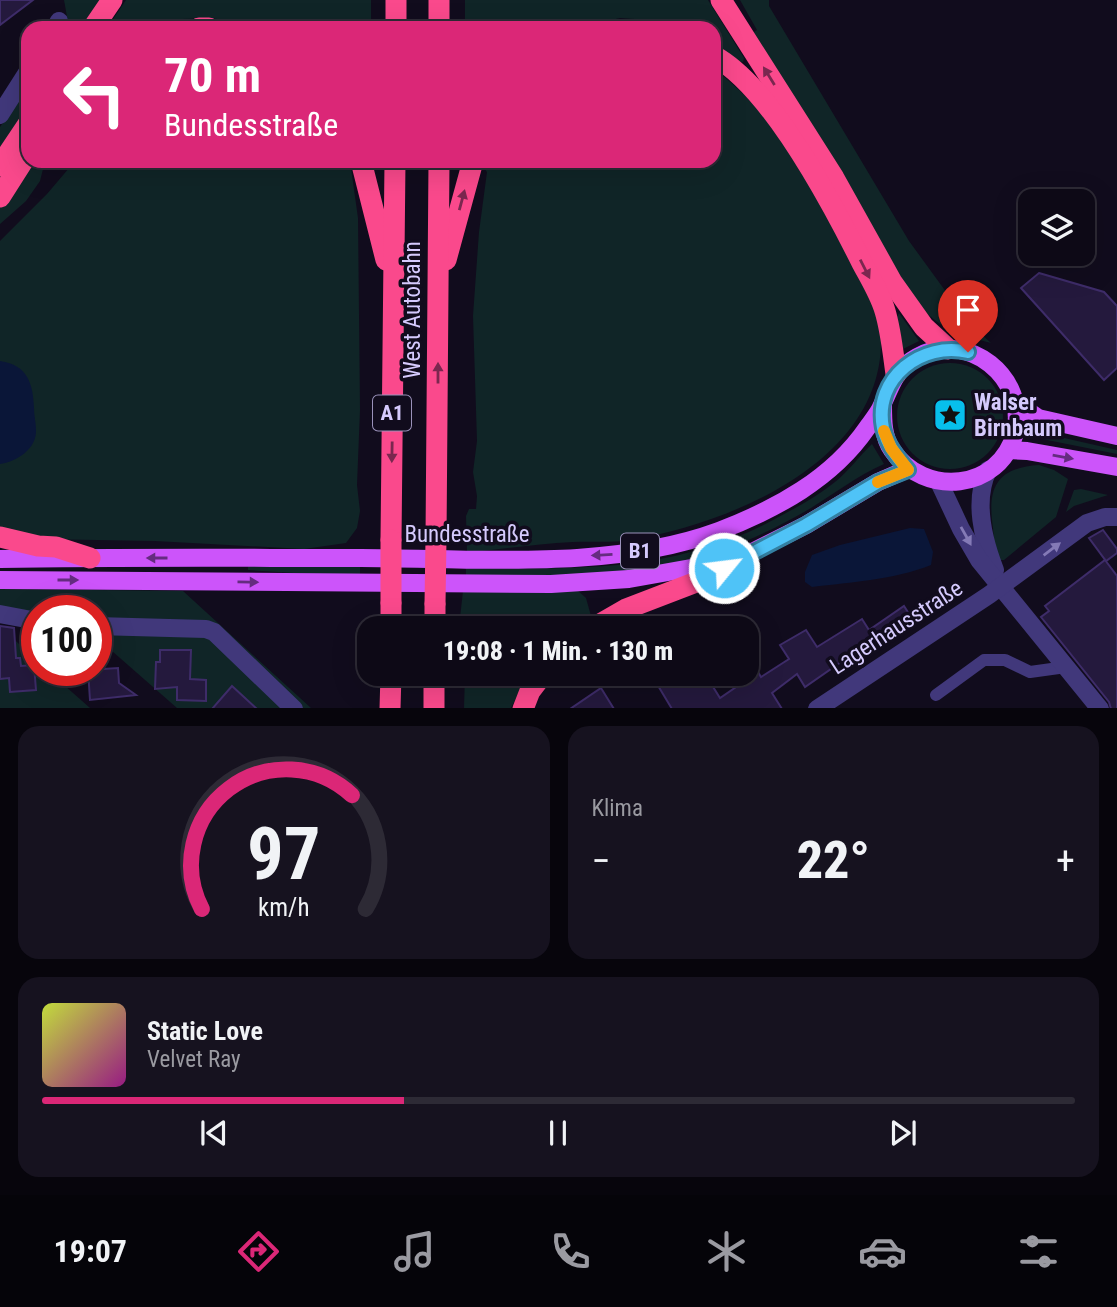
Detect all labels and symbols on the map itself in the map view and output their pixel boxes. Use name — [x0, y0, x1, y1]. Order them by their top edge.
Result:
one-way arrow — [762, 66, 775, 85]
one-way arrow — [457, 188, 468, 210]
street label: West Autobahn — [399, 241, 426, 379]
one-way arrow — [860, 259, 871, 279]
pin — [938, 280, 998, 352]
one-way arrow — [432, 361, 444, 383]
place label: Walser Birnbaum — [974, 389, 1062, 442]
road number: A1 — [373, 396, 411, 430]
place icon: Walser Birnbaum — [931, 396, 969, 434]
one-way arrow — [386, 441, 398, 463]
one-way arrow — [1052, 452, 1074, 463]
street label: Bundesstraße — [404, 521, 530, 548]
one-way arrow — [960, 527, 972, 546]
position arrow — [687, 531, 761, 605]
road number: B1 — [621, 534, 659, 568]
one-way arrow — [1043, 543, 1061, 557]
one-way arrow — [591, 550, 613, 561]
one-way arrow — [146, 552, 168, 564]
one-way arrow — [57, 574, 79, 586]
street label: Lagerhausstraße — [825, 575, 968, 680]
one-way arrow — [237, 576, 259, 588]
speed limit sign: 100 — [21, 595, 112, 686]

